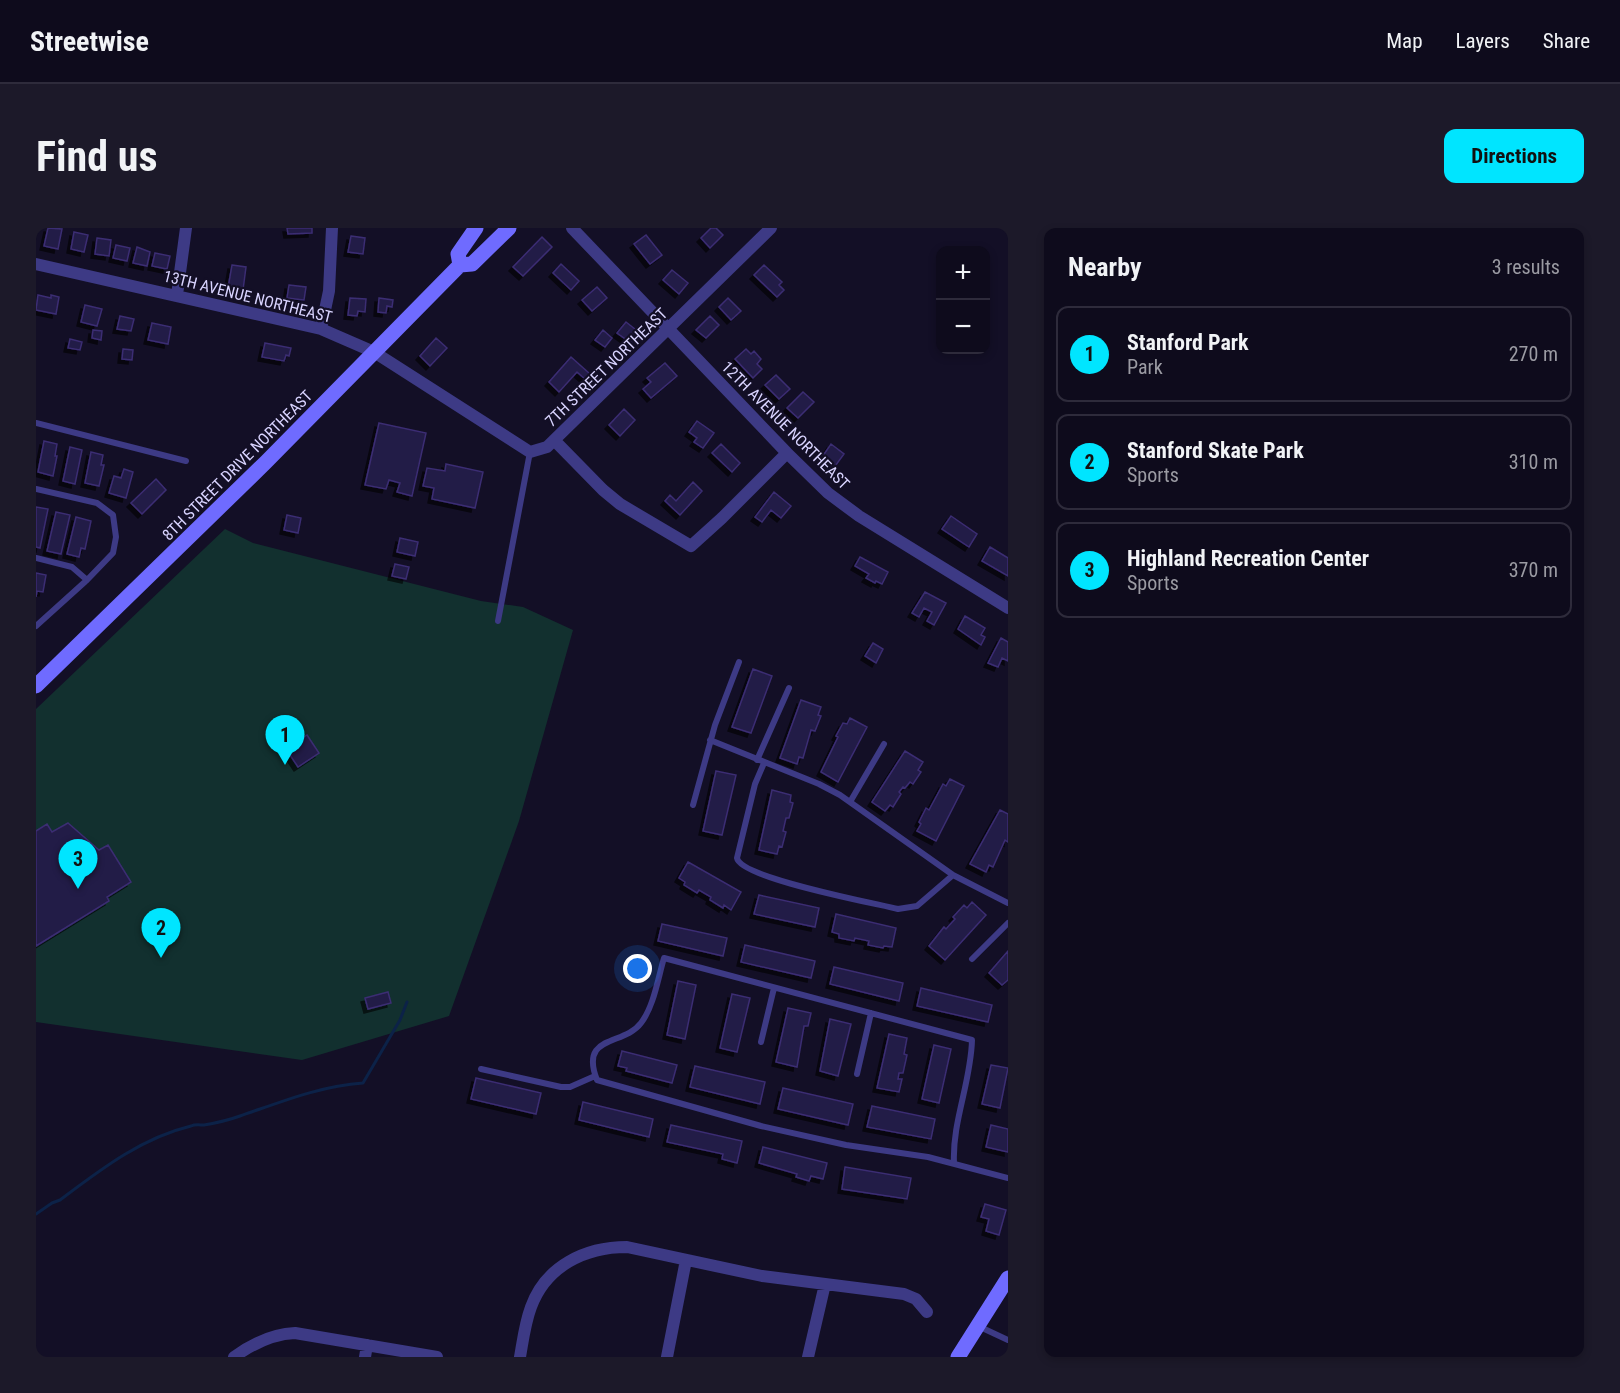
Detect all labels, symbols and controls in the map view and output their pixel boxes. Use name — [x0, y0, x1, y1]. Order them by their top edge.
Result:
text: Streetwise — [30, 25, 149, 58]
text: Map — [1386, 29, 1423, 53]
text: Layers — [1456, 29, 1510, 53]
text: Share — [1543, 29, 1590, 53]
button: Directions — [1444, 129, 1584, 183]
text: Find us — [36, 132, 157, 181]
map controls — [936, 246, 990, 354]
button: + — [936, 246, 990, 300]
text: Nearby — [1068, 252, 1142, 282]
text: 3 results — [1492, 255, 1560, 279]
street label: 13TH AVENUE NORTHEAST — [162, 266, 334, 327]
button: − — [936, 300, 990, 354]
street label: 7TH STREET NORTHEAST — [541, 304, 671, 431]
text: Stanford Park — [1127, 330, 1249, 355]
text: 1 — [1084, 342, 1095, 366]
text: 270 m — [1509, 342, 1558, 366]
text: Park — [1127, 355, 1163, 379]
street label: 12TH AVENUE NORTHEAST — [718, 357, 854, 493]
street label: 8TH STREET DRIVE NORTHEAST — [158, 386, 316, 544]
text: Stanford Skate Park — [1127, 438, 1304, 463]
text: 2 — [1084, 450, 1095, 474]
text: 310 m — [1509, 450, 1558, 474]
text: Sports — [1127, 463, 1179, 487]
text: Highland Recreation Center — [1127, 546, 1369, 571]
text: 3 — [1084, 558, 1095, 582]
text: 370 m — [1509, 558, 1558, 582]
text: Sports — [1127, 571, 1179, 595]
pin: 1 — [266, 716, 304, 765]
pin: 3 — [58, 840, 98, 889]
pin: 2 — [142, 908, 180, 958]
your location — [623, 954, 652, 983]

